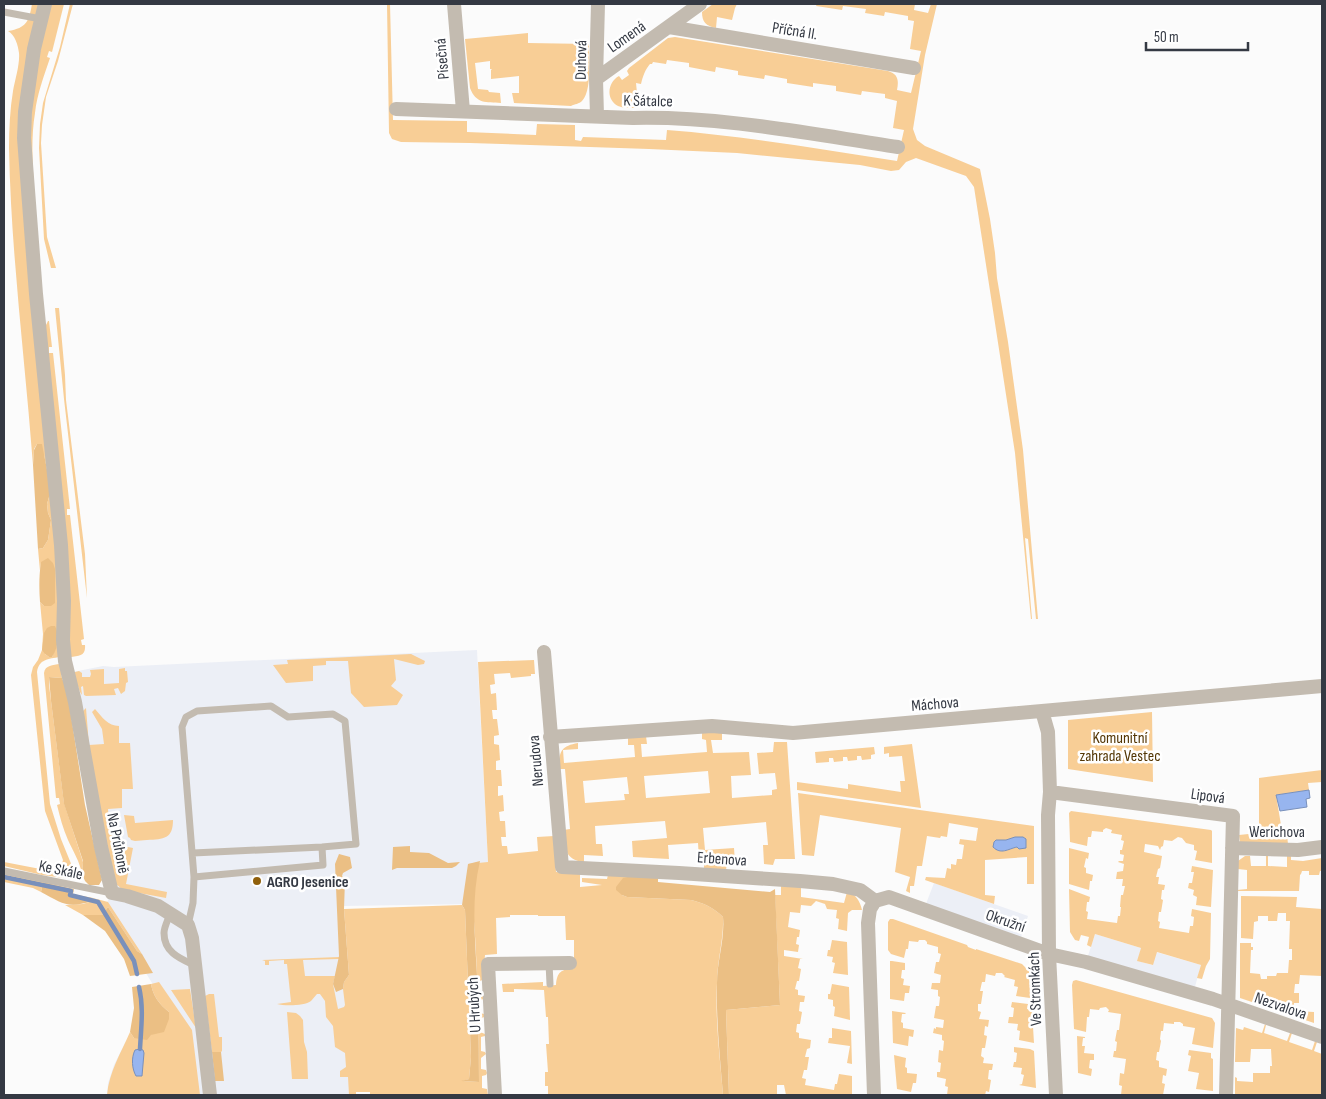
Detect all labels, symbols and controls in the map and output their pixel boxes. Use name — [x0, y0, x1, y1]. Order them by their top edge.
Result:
street label: Lomená — [604, 17, 650, 57]
street label: Příčná II. — [771, 19, 819, 44]
scale bar — [1146, 20, 1248, 52]
text: 50 m — [1154, 28, 1179, 47]
street label: Písečná — [431, 38, 454, 80]
street label: Duhová — [572, 40, 591, 80]
street label: K Šátalce — [623, 92, 673, 111]
street label: Máchova — [911, 693, 960, 716]
park label: Komunitní zahrada Vestec — [1079, 729, 1161, 766]
street label: Nerudova — [525, 735, 548, 787]
street label: Lipová — [1190, 785, 1226, 808]
street label: Na Průhoně — [102, 811, 133, 875]
street label: Werichova — [1249, 823, 1305, 842]
street label: Erbenova — [696, 848, 747, 871]
street label: Ke Skále — [37, 857, 84, 884]
place label: AGRO Jesenice — [266, 873, 349, 892]
marker: AGRO Jesenice — [251, 875, 263, 887]
street label: Okružní — [983, 906, 1028, 937]
street label: Ve Stromkách — [1025, 952, 1046, 1026]
street label: U Hrubých — [464, 977, 485, 1033]
street label: Nezvalova — [1252, 989, 1309, 1024]

